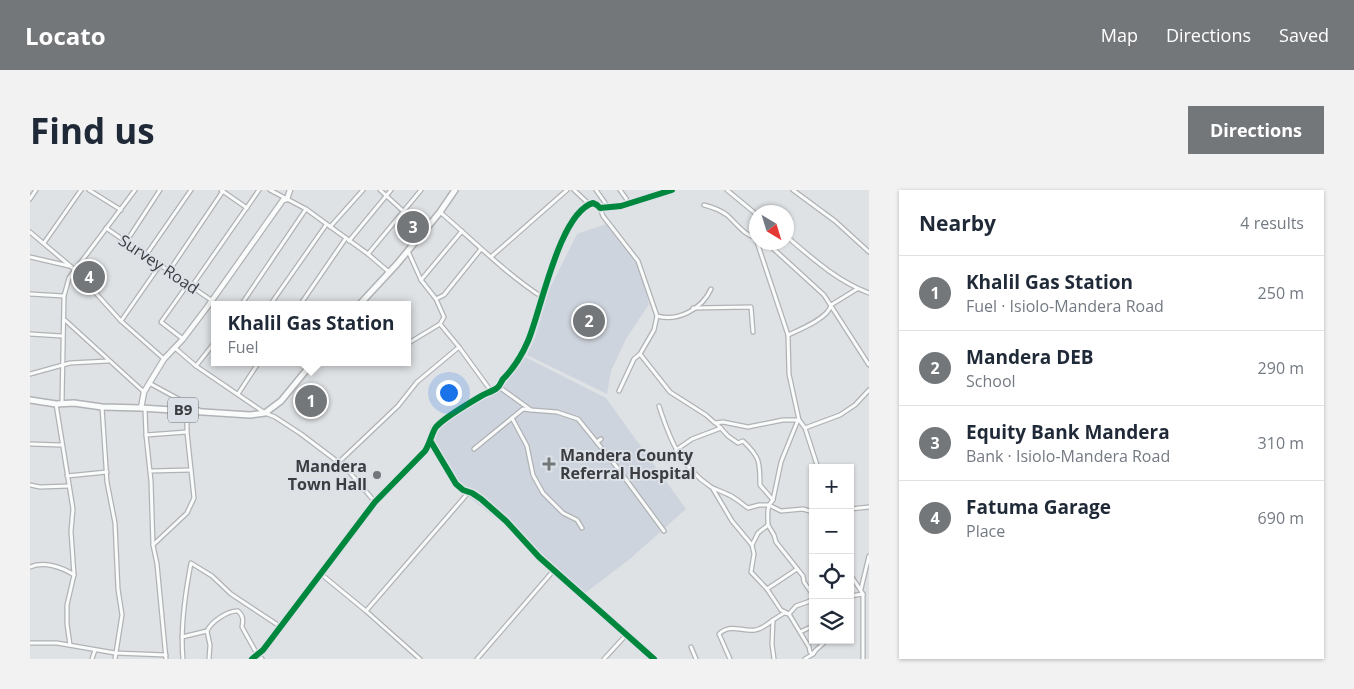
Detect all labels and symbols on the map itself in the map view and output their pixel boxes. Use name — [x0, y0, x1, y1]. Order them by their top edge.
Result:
north arrow — [749, 205, 794, 250]
pin: 3 — [397, 208, 429, 246]
street label: Survey Road — [115, 229, 203, 299]
pin: 4 — [73, 258, 105, 296]
pin: 2 — [573, 302, 605, 340]
your location — [436, 380, 462, 406]
pin: 1 — [295, 382, 327, 420]
road number: B9 — [168, 398, 198, 422]
place label: Mandera County Referral Hospital — [560, 444, 696, 484]
place label: Mandera Town Hall — [288, 455, 367, 495]
marker: Mandera County Referral Hospital — [542, 457, 556, 471]
marker: Mandera Town Hall — [371, 469, 383, 481]

